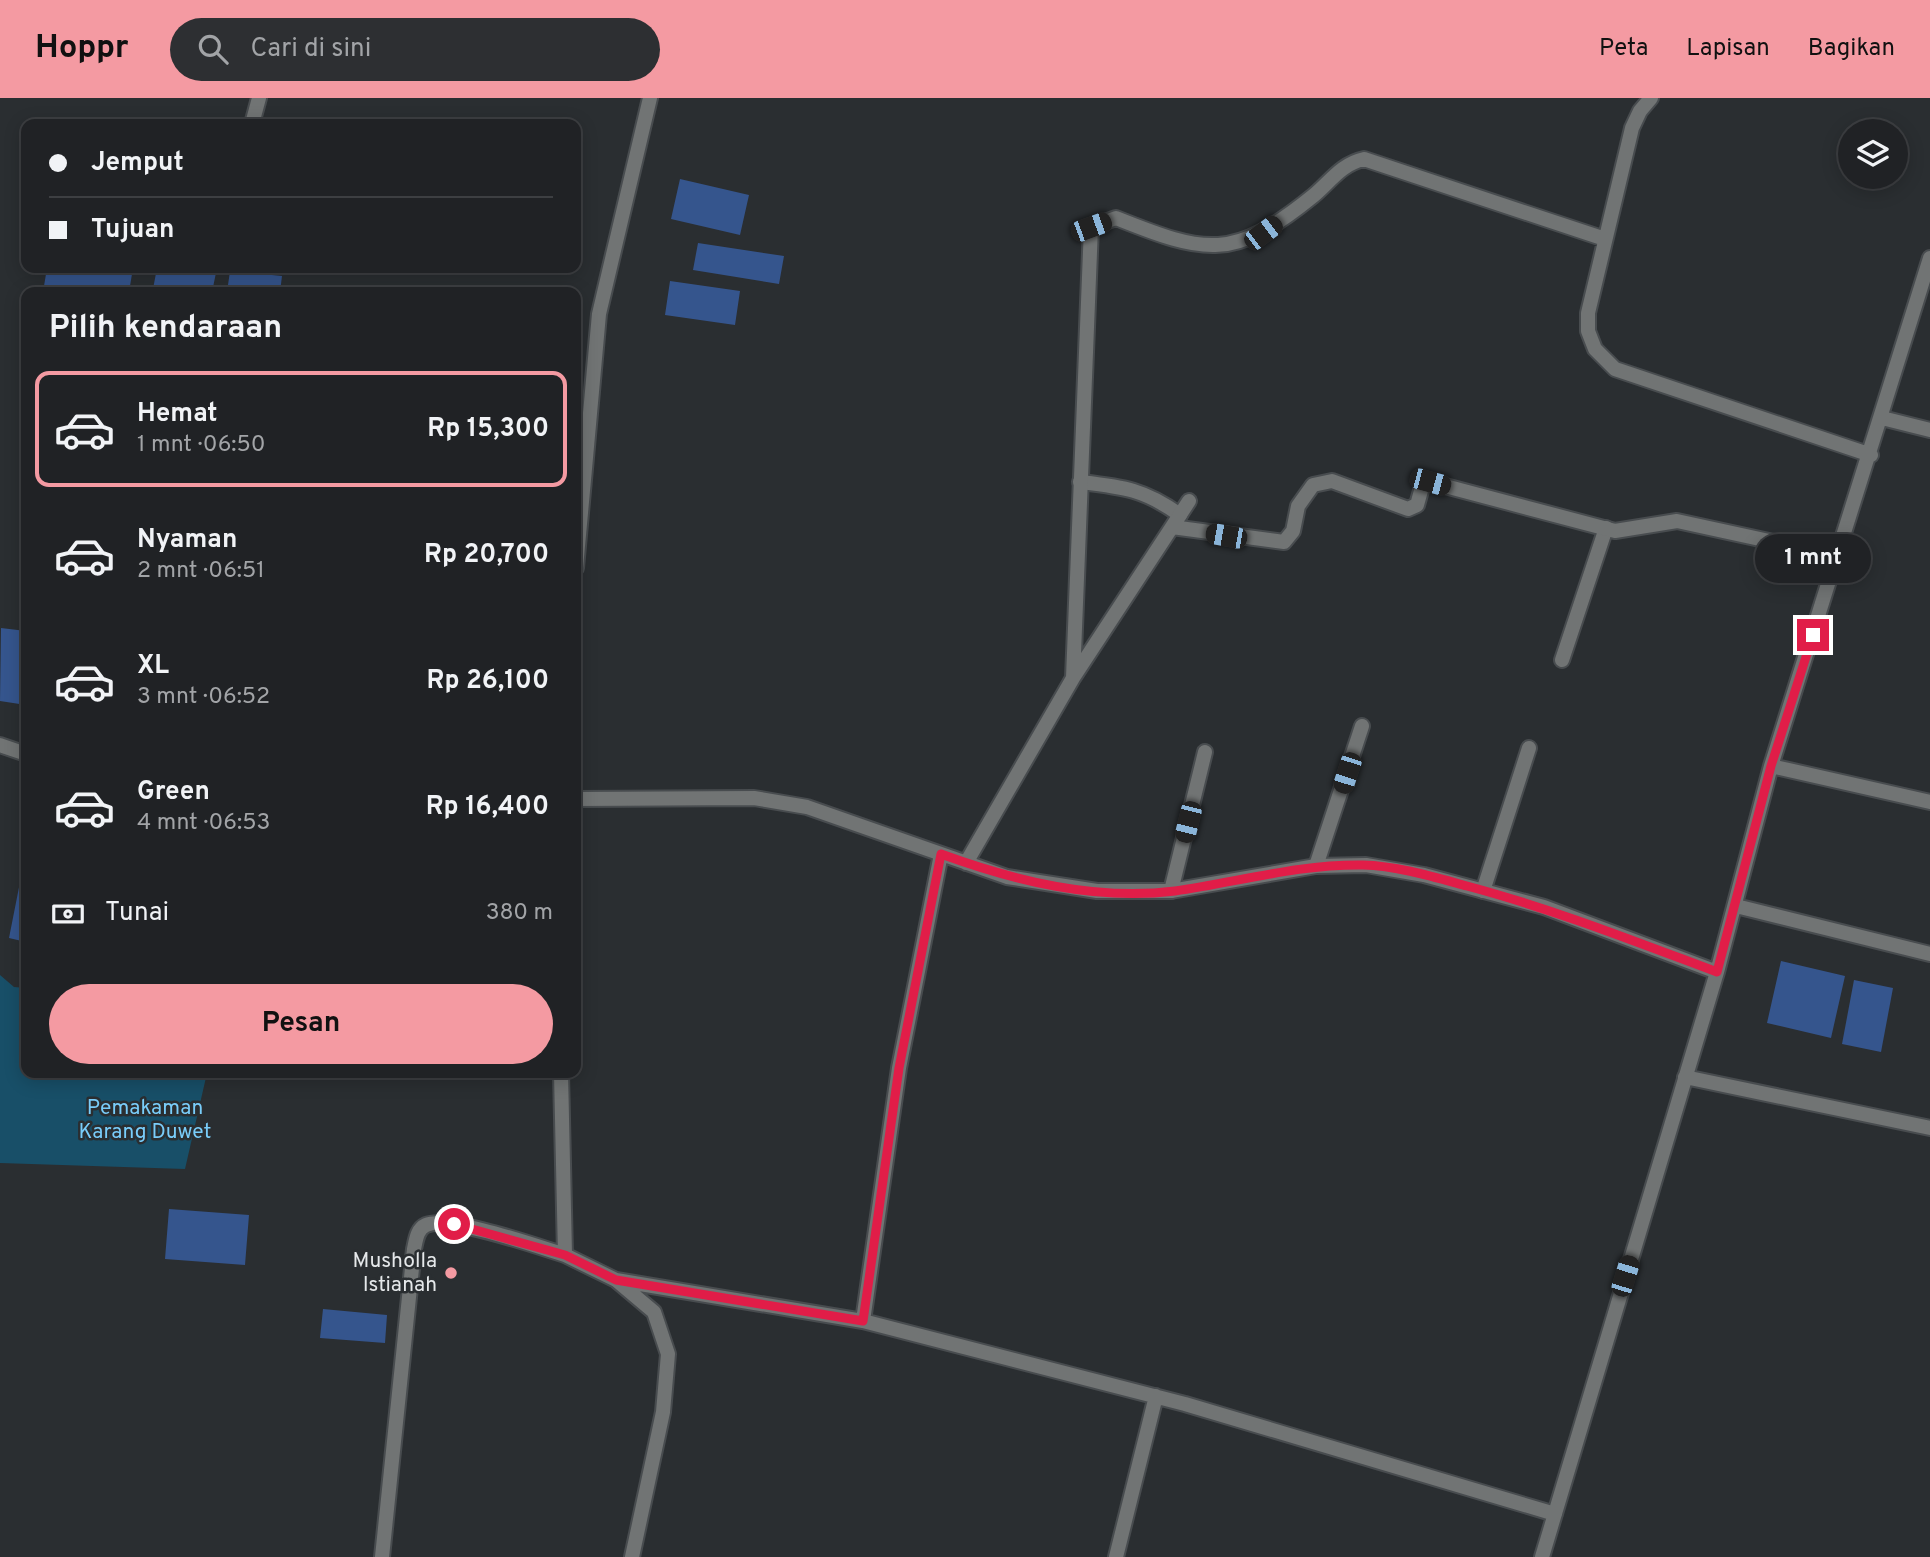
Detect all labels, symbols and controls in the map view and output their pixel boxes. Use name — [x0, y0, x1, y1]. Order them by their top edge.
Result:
search box — [170, 18, 660, 81]
text: Hoppr — [35, 28, 128, 70]
icon: search — [194, 30, 232, 68]
text: Cari di sini — [250, 33, 371, 66]
text: Peta — [1599, 34, 1648, 64]
text: Lapisan — [1686, 34, 1770, 64]
text: Bagikan — [1808, 34, 1895, 64]
map controls — [1838, 119, 1908, 189]
button: layers — [1838, 119, 1908, 189]
text: Jemput — [91, 147, 184, 180]
car — [1068, 210, 1115, 244]
car — [1240, 212, 1287, 254]
text: Tujuan — [91, 214, 175, 247]
text: Pilih kendaraan — [49, 309, 282, 349]
icon: car — [53, 398, 116, 461]
text: Hemat — [137, 398, 217, 431]
text: Rp 15,300 — [427, 413, 549, 446]
text: 1 mnt · 06:50 — [137, 431, 266, 460]
car — [1407, 466, 1454, 498]
car — [1204, 522, 1249, 550]
icon: car — [53, 524, 116, 587]
text: Nyaman — [137, 524, 237, 557]
callout: 1 mnt — [1755, 533, 1871, 582]
text: Rp 20,700 — [424, 539, 549, 572]
text: 1 mnt — [1784, 544, 1842, 573]
text: 2 mnt · 06:51 — [137, 557, 265, 586]
route end — [1797, 619, 1829, 651]
icon: car — [53, 650, 116, 713]
text: XL — [137, 650, 169, 683]
text: Rp 26,100 — [427, 665, 549, 698]
text: 3 mnt · 06:52 — [137, 683, 270, 712]
car — [1331, 750, 1364, 796]
icon: car — [53, 776, 116, 839]
text: Green — [137, 776, 210, 809]
text: Rp 16,400 — [426, 791, 549, 824]
car — [1173, 799, 1204, 845]
text: 4 mnt · 06:53 — [137, 809, 270, 838]
icon: cash — [49, 895, 87, 933]
text: Tunai — [105, 897, 169, 930]
text: 380 m — [486, 899, 553, 928]
button: Pesan — [49, 984, 553, 1064]
park label: Pemakaman Karang Duwet — [79, 1095, 211, 1146]
route start — [438, 1208, 470, 1240]
place label: Musholla Istianah — [353, 1248, 437, 1299]
car — [1609, 1253, 1642, 1299]
marker: Musholla Istianah — [443, 1265, 459, 1281]

